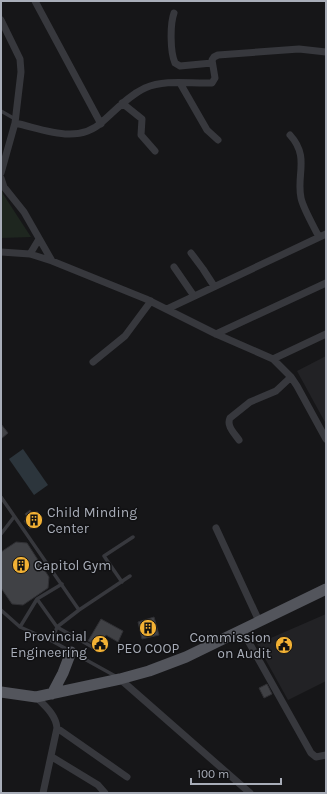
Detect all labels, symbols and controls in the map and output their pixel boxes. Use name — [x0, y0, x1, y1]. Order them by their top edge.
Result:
place label: Child Minding Center — [47, 504, 137, 537]
building icon: Child Minding Center — [24, 510, 44, 530]
building icon: Capitol Gym — [11, 555, 31, 575]
place label: Capitol Gym — [34, 557, 111, 574]
building icon: PEO COOP — [138, 618, 158, 638]
place label: Provincial Engineering — [10, 628, 87, 661]
place label: Commission on Audit — [189, 629, 271, 662]
public building icon: Provincial Engineering — [90, 634, 110, 654]
public building icon: Commission on Audit — [274, 635, 294, 655]
place label: PEO COOP — [117, 640, 179, 657]
scale bar — [191, 760, 281, 786]
text: 100 m — [197, 767, 229, 781]

